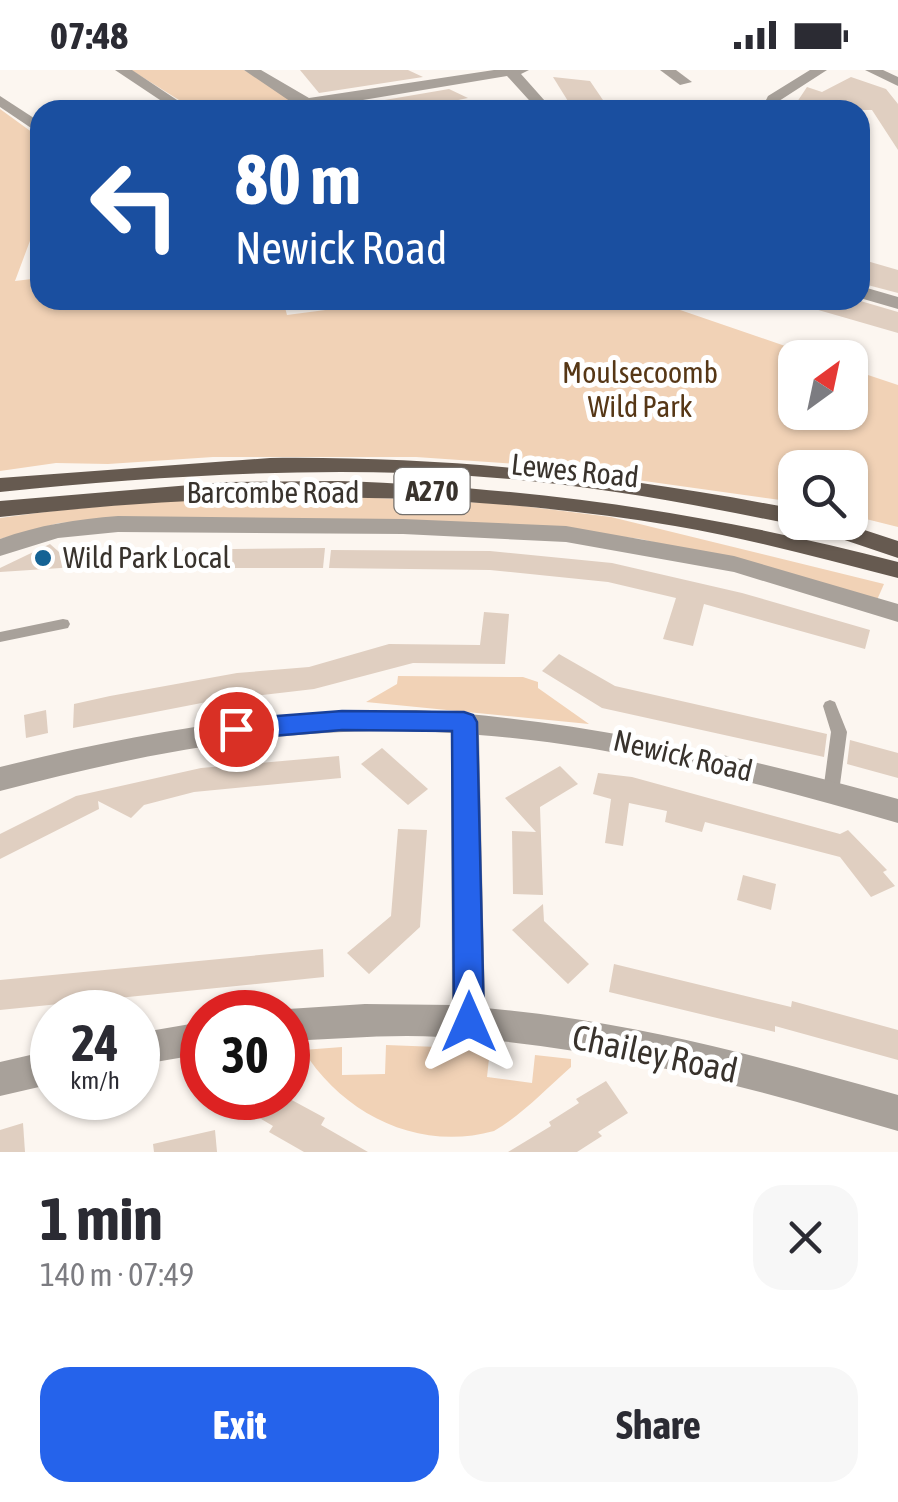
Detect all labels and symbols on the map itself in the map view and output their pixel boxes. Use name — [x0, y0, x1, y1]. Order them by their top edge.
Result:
north arrow — [778, 340, 868, 430]
park label: Moulsecoomb Wild Park — [562, 355, 718, 423]
street label: Lewes Road — [510, 446, 641, 494]
road number: A270 — [394, 468, 470, 514]
street label: Barcombe Road — [186, 475, 360, 509]
place label: Wild Park Local — [63, 540, 231, 574]
marker: Wild Park Local — [32, 547, 54, 569]
pin — [194, 687, 279, 772]
street label: Newick Road — [610, 723, 756, 788]
position arrow — [417, 970, 521, 1074]
speed limit sign: 30 — [180, 990, 310, 1120]
street label: Chailey Road — [569, 1016, 741, 1090]

